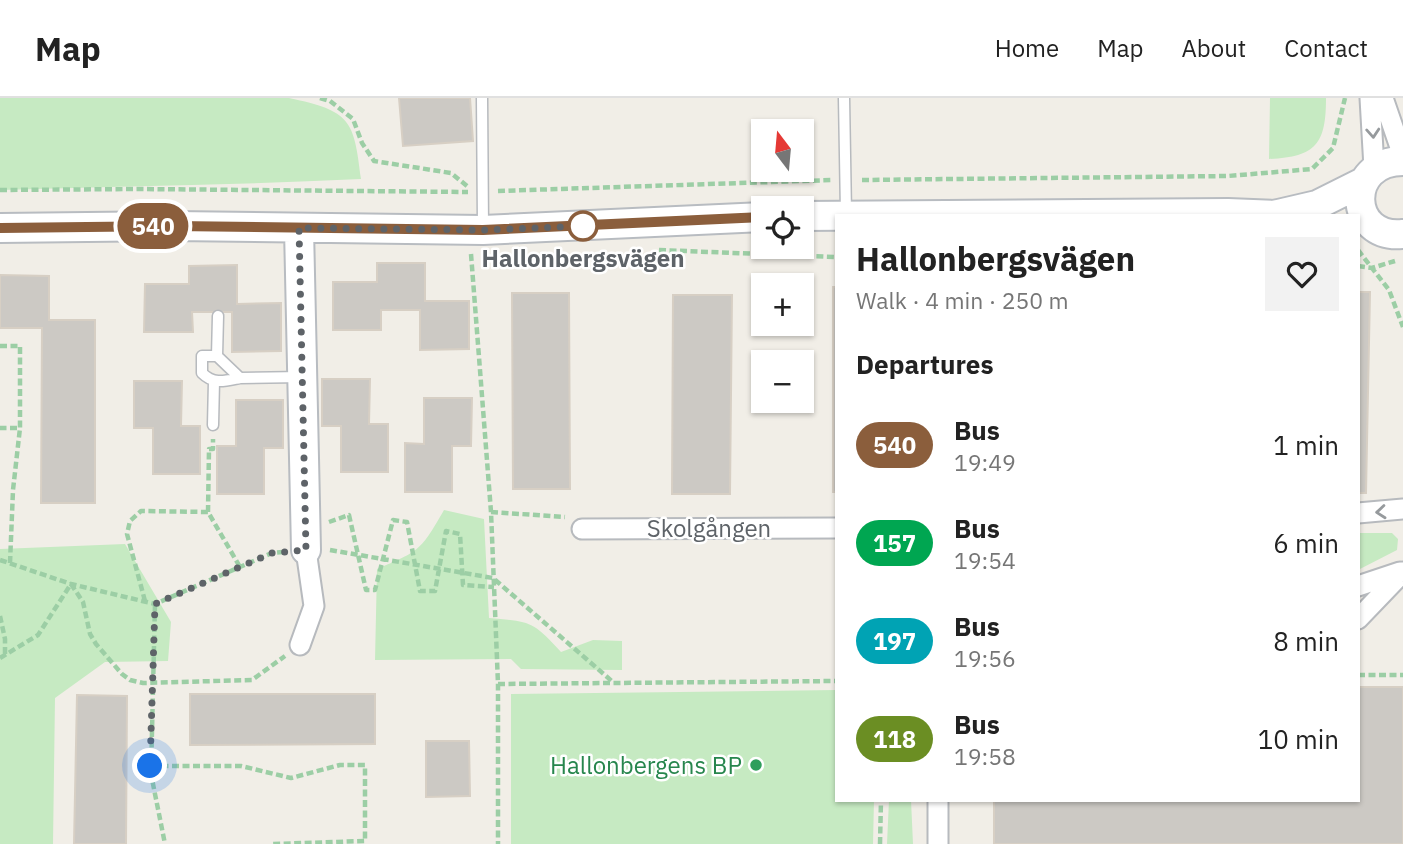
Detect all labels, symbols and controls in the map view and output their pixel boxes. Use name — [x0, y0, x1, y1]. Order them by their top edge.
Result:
text: Map — [35, 27, 101, 70]
text: Home — [995, 32, 1059, 64]
text: Map — [1097, 32, 1143, 64]
text: About — [1181, 32, 1246, 64]
text: Contact — [1284, 32, 1368, 64]
north arrow — [751, 119, 814, 182]
map controls — [751, 119, 814, 413]
one-way arrow — [1365, 128, 1380, 139]
button: locate — [751, 196, 814, 259]
line badge: 540 — [113, 203, 193, 249]
text: 540 — [131, 210, 175, 242]
marker: Hallonbergsvägen — [568, 211, 598, 241]
text: Hallonbergsvägen — [856, 237, 1135, 280]
button: heart — [1265, 237, 1339, 311]
place label: Hallonbergsvägen — [482, 242, 684, 274]
button: + — [751, 273, 814, 336]
text: Walk · 4 min · 250 m — [856, 285, 1069, 315]
text: Departures — [856, 347, 994, 381]
button: − — [751, 350, 814, 413]
text: Bus — [954, 413, 1000, 447]
text: 1 min — [1273, 428, 1339, 462]
text: 540 — [873, 429, 916, 461]
text: 19:49 — [954, 447, 1016, 477]
one-way arrow — [1375, 504, 1386, 519]
text: Bus — [954, 511, 1000, 545]
street label: Skolgången — [647, 512, 771, 544]
text: 6 min — [1273, 526, 1339, 560]
text: 157 — [873, 527, 916, 559]
text: 19:54 — [954, 545, 1016, 575]
text: Bus — [954, 609, 1000, 643]
text: 8 min — [1273, 624, 1339, 658]
text: 197 — [873, 625, 916, 657]
text: 19:56 — [954, 643, 1016, 673]
text: Bus — [954, 707, 1000, 741]
text: 10 min — [1258, 722, 1339, 756]
text: 118 — [873, 723, 916, 755]
text: 19:58 — [954, 741, 1016, 771]
your location — [132, 748, 167, 783]
place label: Hallonbergens BP — [550, 749, 742, 781]
marker: Hallonbergens BP — [748, 757, 764, 773]

